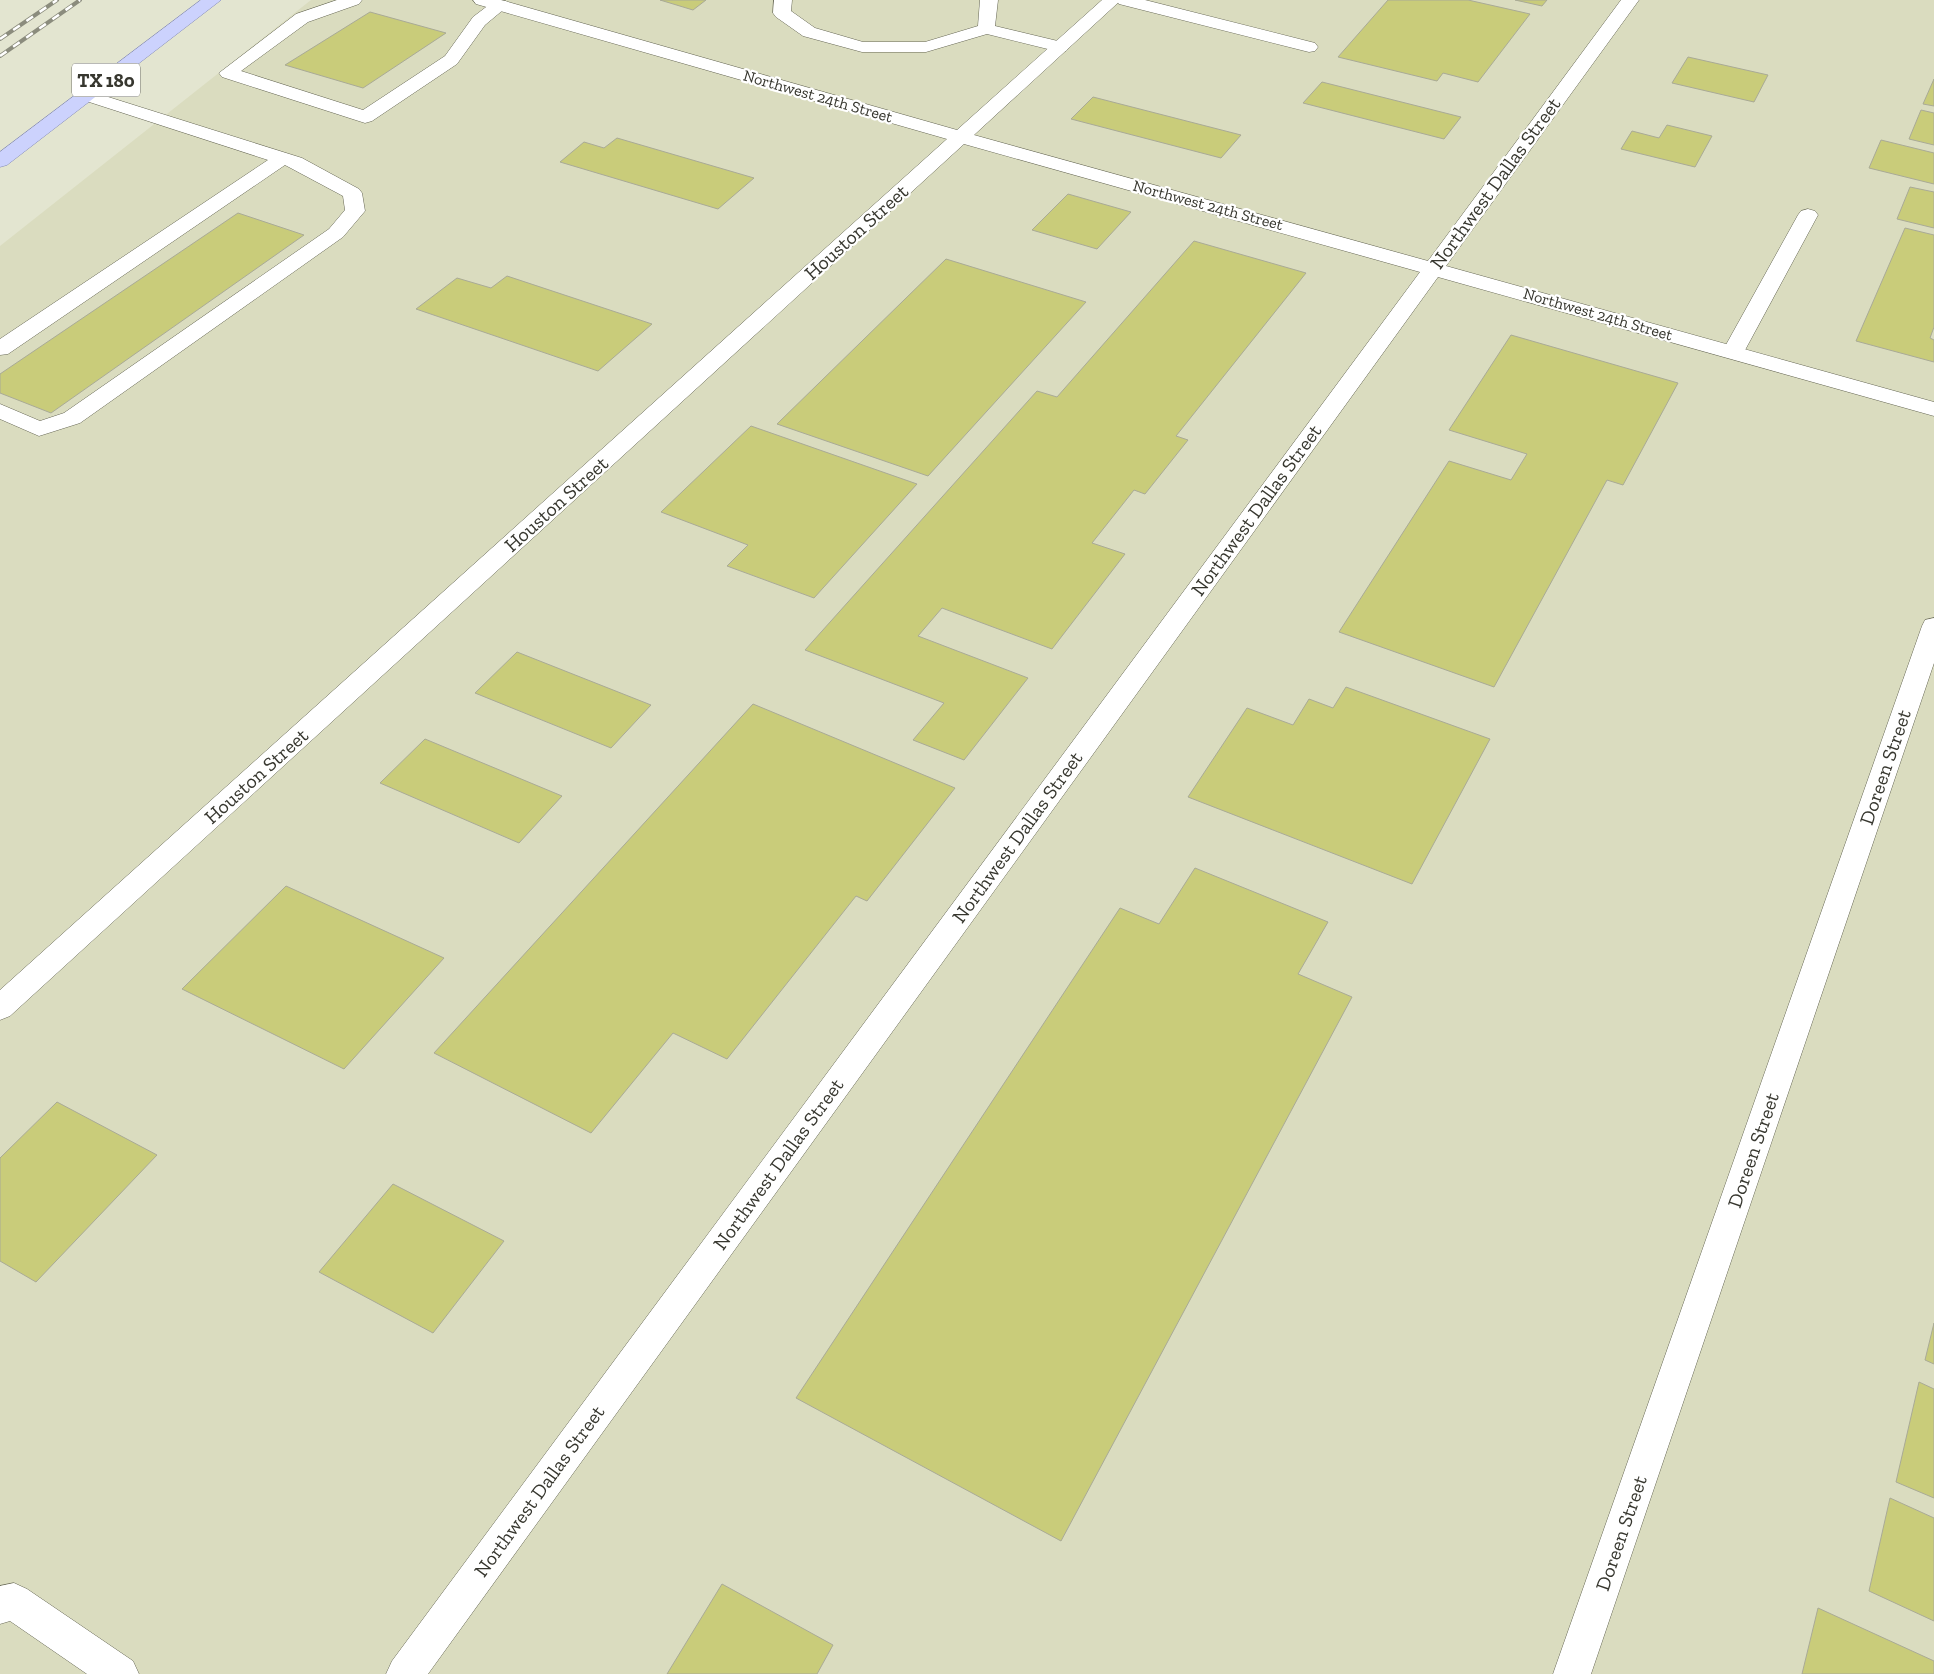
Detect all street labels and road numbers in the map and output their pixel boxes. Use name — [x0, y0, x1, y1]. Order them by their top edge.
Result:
road number: TX 180 — [72, 64, 140, 96]
street label: Northwest 24th Street — [741, 66, 895, 126]
street label: Northwest Dallas Street — [1425, 92, 1566, 274]
street label: Northwest 24th Street — [1131, 176, 1285, 234]
street label: Houston Street — [799, 179, 913, 285]
street label: Northwest 24th Street — [1521, 284, 1675, 344]
street label: Northwest Dallas Street — [1186, 419, 1327, 601]
street label: Houston Street — [499, 451, 613, 557]
street label: Doreen Street — [1854, 706, 1916, 828]
street label: Houston Street — [199, 723, 313, 829]
street label: Northwest Dallas Street — [947, 746, 1088, 928]
street label: Northwest Dallas Street — [708, 1073, 849, 1255]
street label: Doreen Street — [1722, 1089, 1784, 1211]
street label: Northwest Dallas Street — [469, 1400, 610, 1582]
street label: Doreen Street — [1590, 1472, 1652, 1594]

